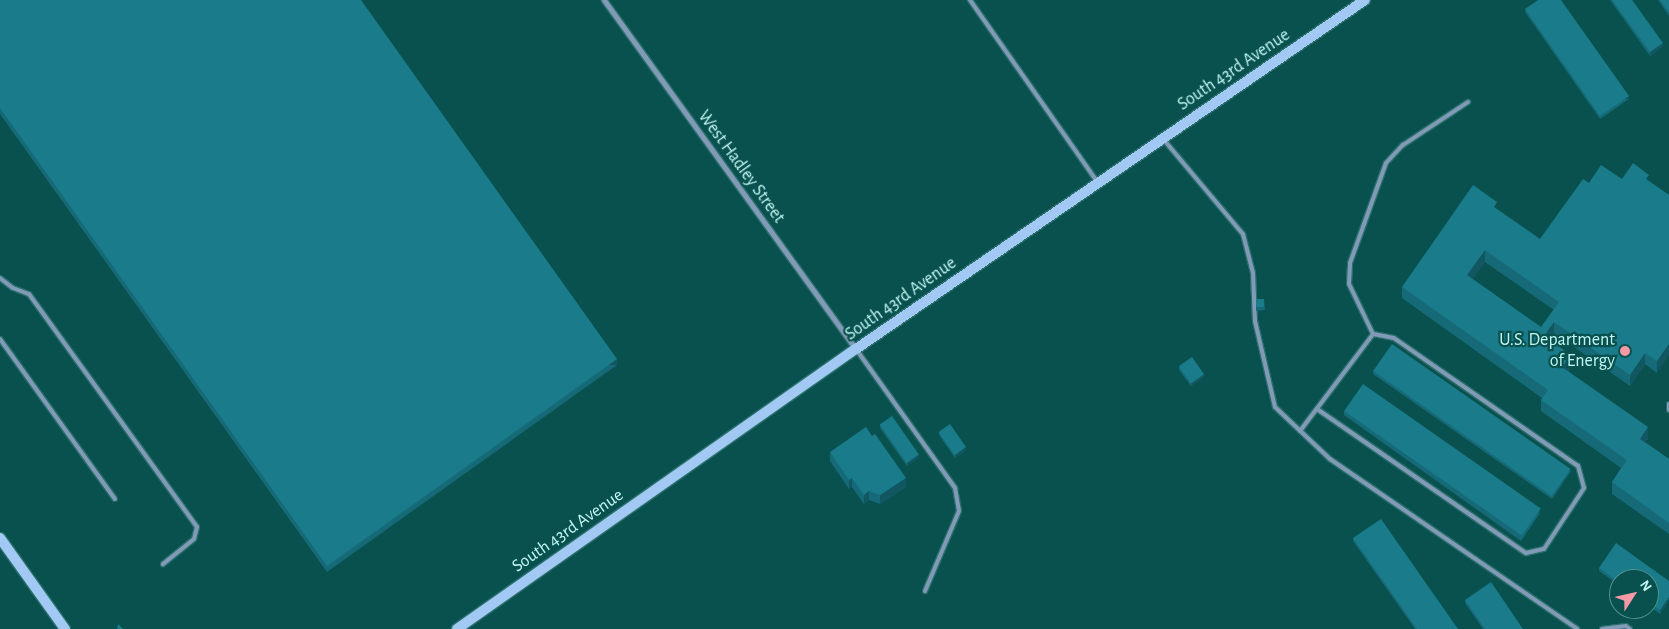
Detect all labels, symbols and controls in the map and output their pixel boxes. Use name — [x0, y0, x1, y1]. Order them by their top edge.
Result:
street label: South 43rd Avenue — [1174, 24, 1294, 116]
street label: West Hadley Street — [693, 106, 789, 228]
street label: South 43rd Avenue — [841, 253, 961, 345]
place label: U.S. Department of Energy — [1499, 330, 1615, 372]
marker: U.S. Department of Energy — [1619, 345, 1631, 357]
street label: South 43rd Avenue — [508, 485, 628, 577]
north arrow — [1609, 569, 1659, 619]
text: N — [1637, 578, 1654, 594]

